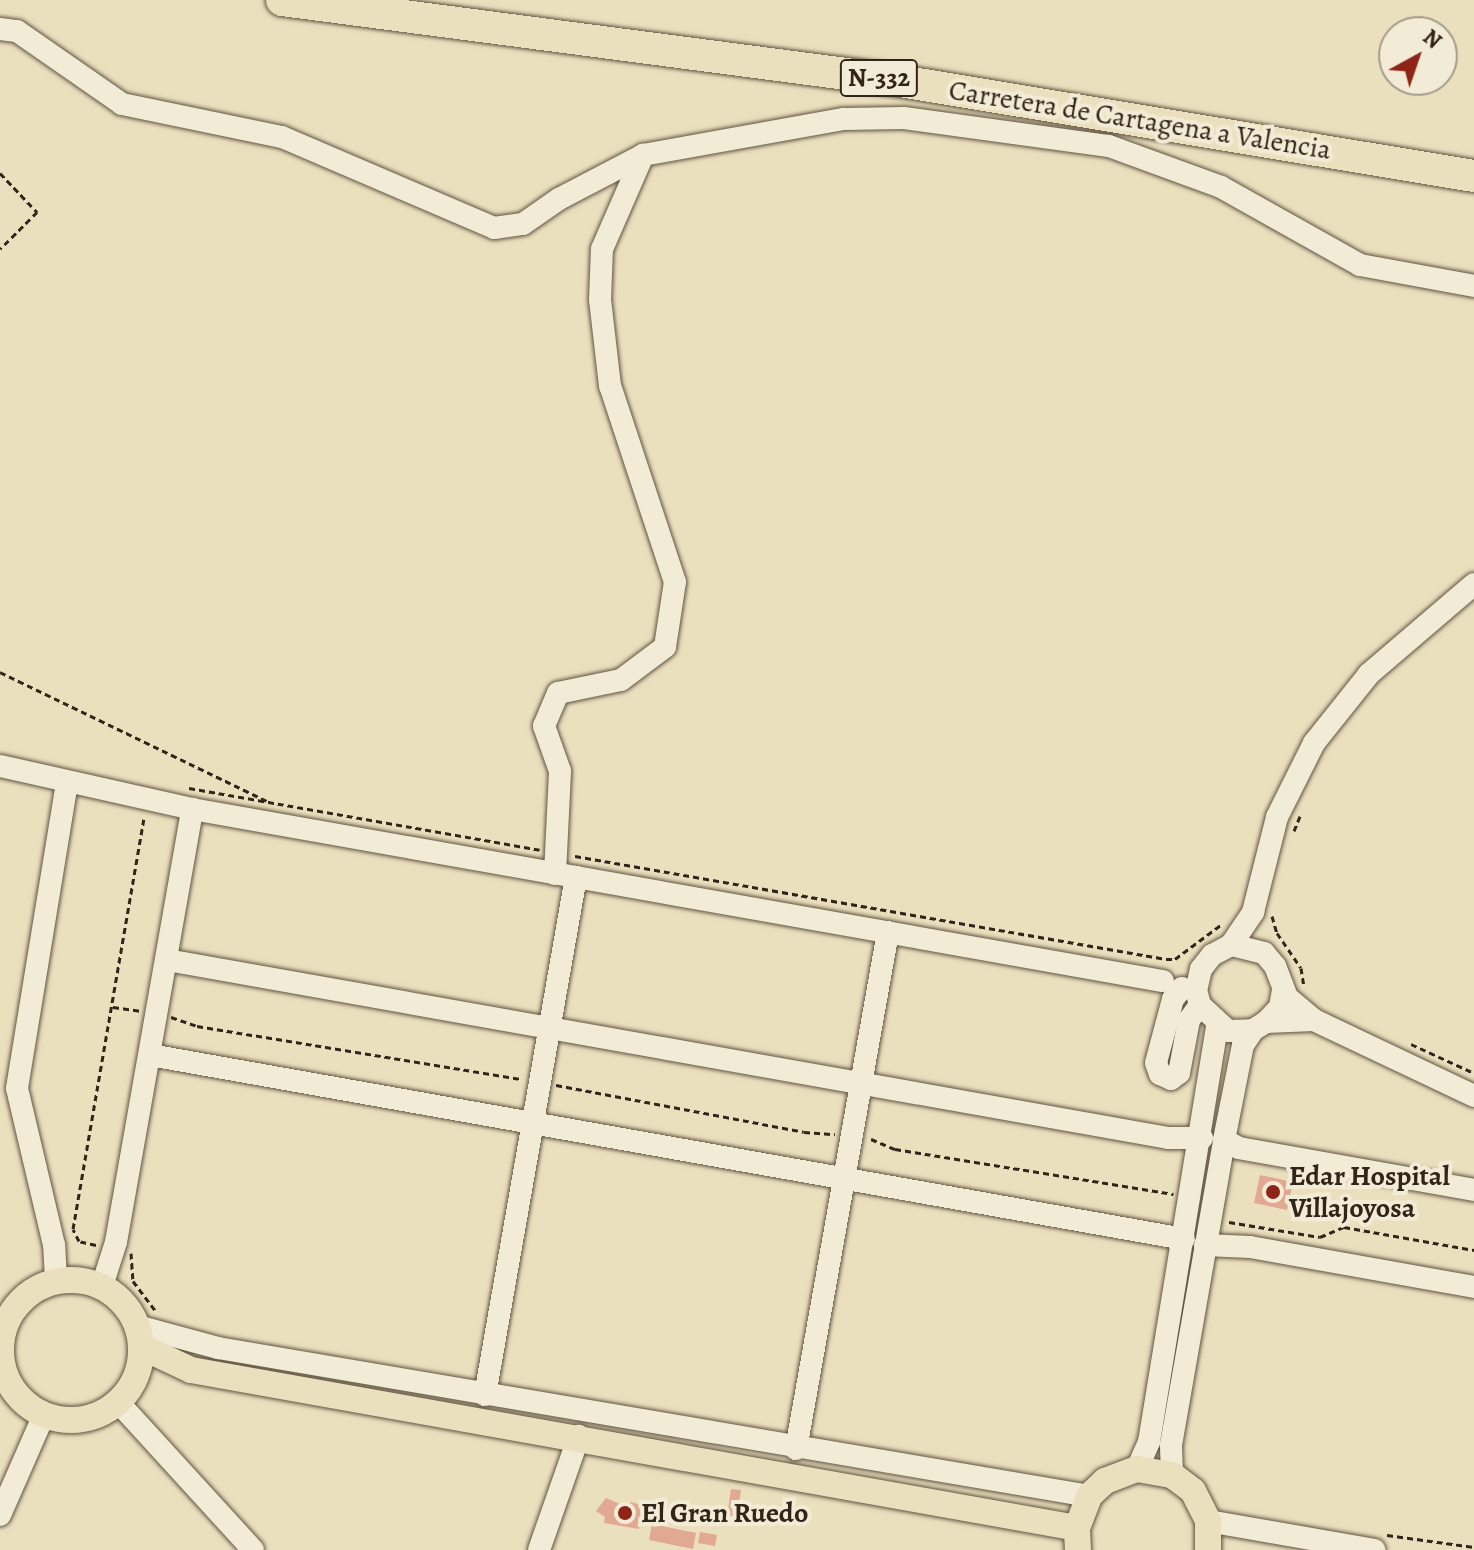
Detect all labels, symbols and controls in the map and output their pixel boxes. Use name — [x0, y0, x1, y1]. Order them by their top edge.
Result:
north arrow — [1378, 16, 1458, 96]
text: N — [1416, 23, 1448, 56]
road number: N-332 — [839, 56, 919, 100]
street label: Carretera de Cartagena a Valencia — [947, 73, 1333, 167]
place label: Edar Hospital Villajoyosa — [1289, 1159, 1450, 1225]
marker: Edar Hospital Villajoyosa — [1264, 1183, 1282, 1201]
place label: El Gran Ruedo — [641, 1496, 808, 1530]
marker: El Gran Ruedo — [616, 1504, 634, 1522]

